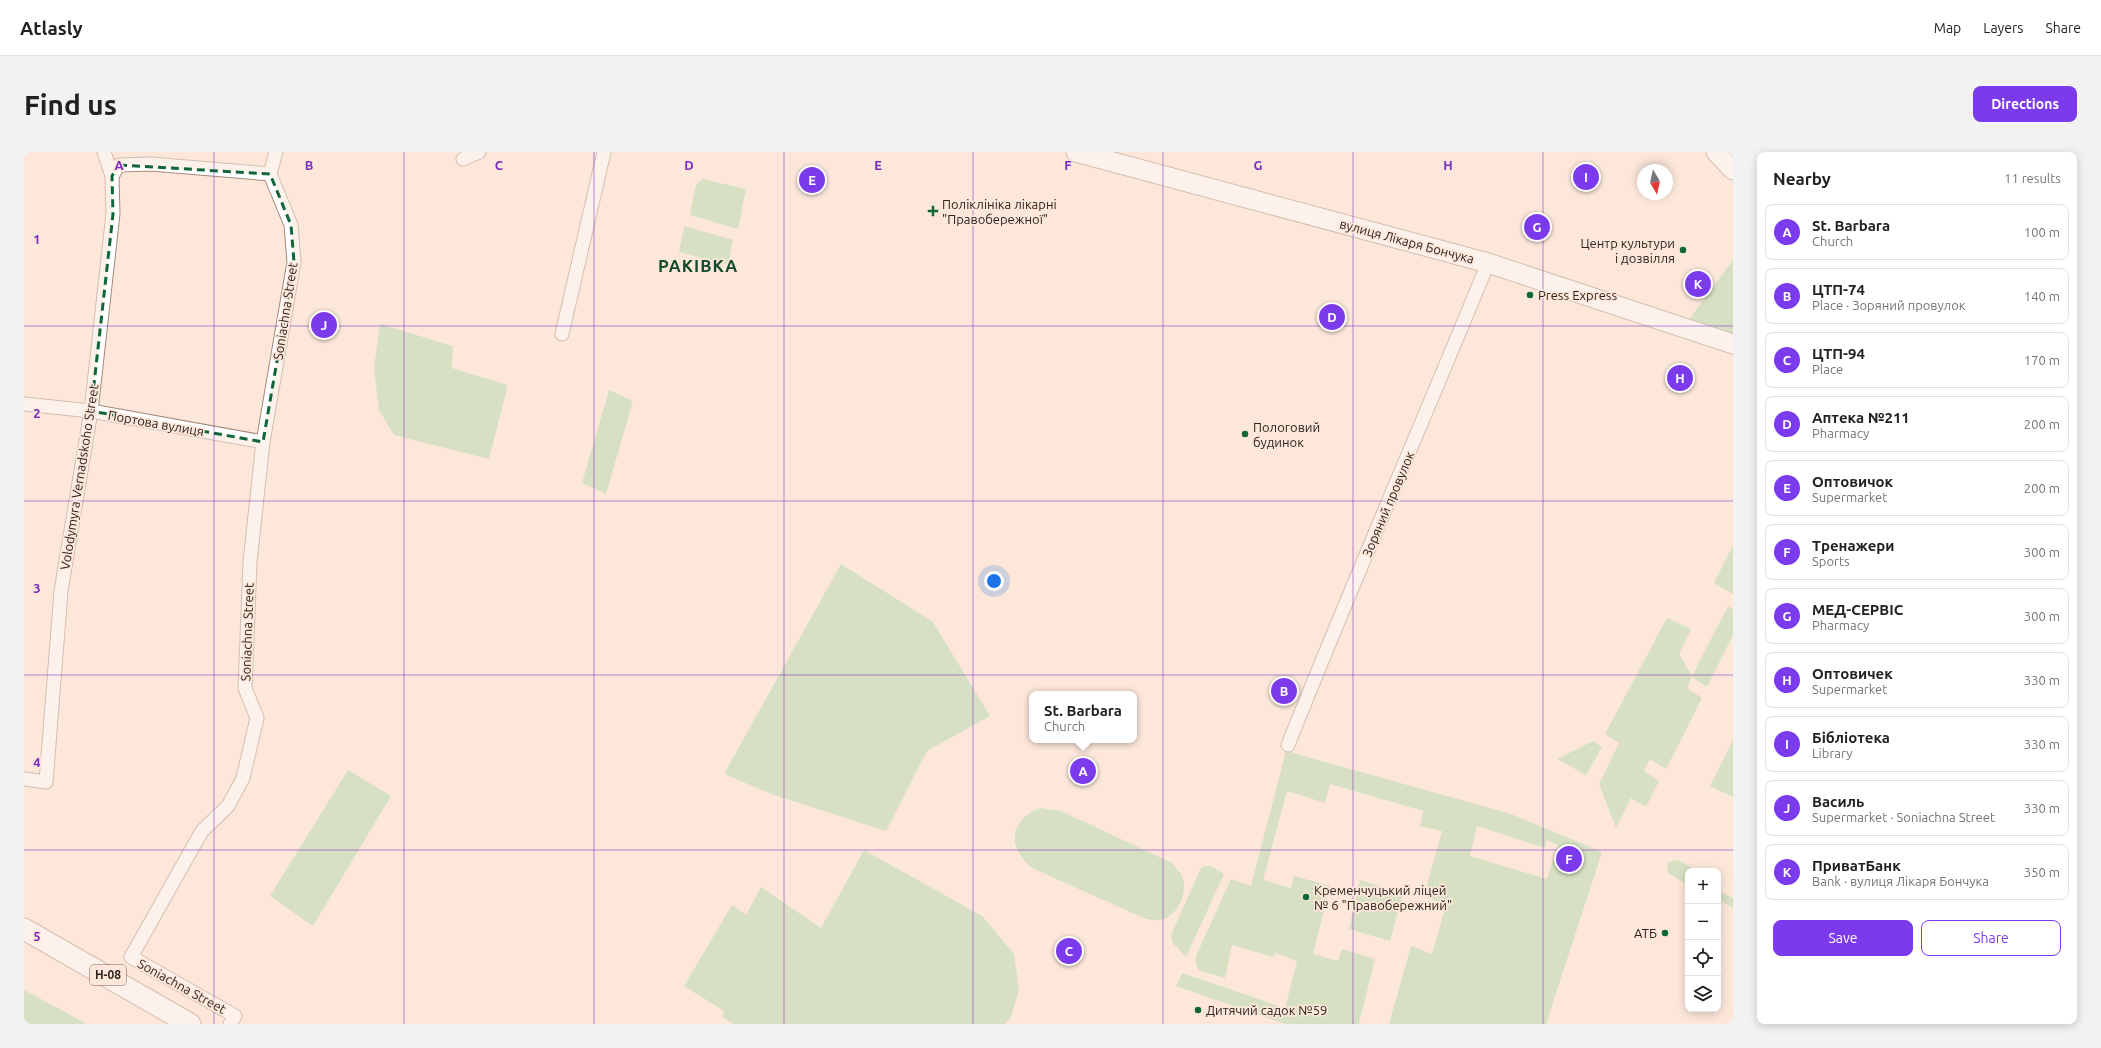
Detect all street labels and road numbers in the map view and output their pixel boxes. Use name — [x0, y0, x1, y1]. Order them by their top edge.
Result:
street label: вулиця Лікаря Бончука — [1338, 216, 1476, 266]
street label: Soniachna Street — [270, 261, 300, 361]
street label: Volodymyra Vernadskoho Street — [57, 383, 101, 571]
street label: Портова вулиця — [107, 408, 205, 438]
street label: Зоряний провулок — [1359, 449, 1417, 559]
street label: Soniachna Street — [238, 583, 256, 681]
street label: Soniachna Street — [136, 956, 228, 1016]
road number: Н-08 — [90, 965, 126, 985]

